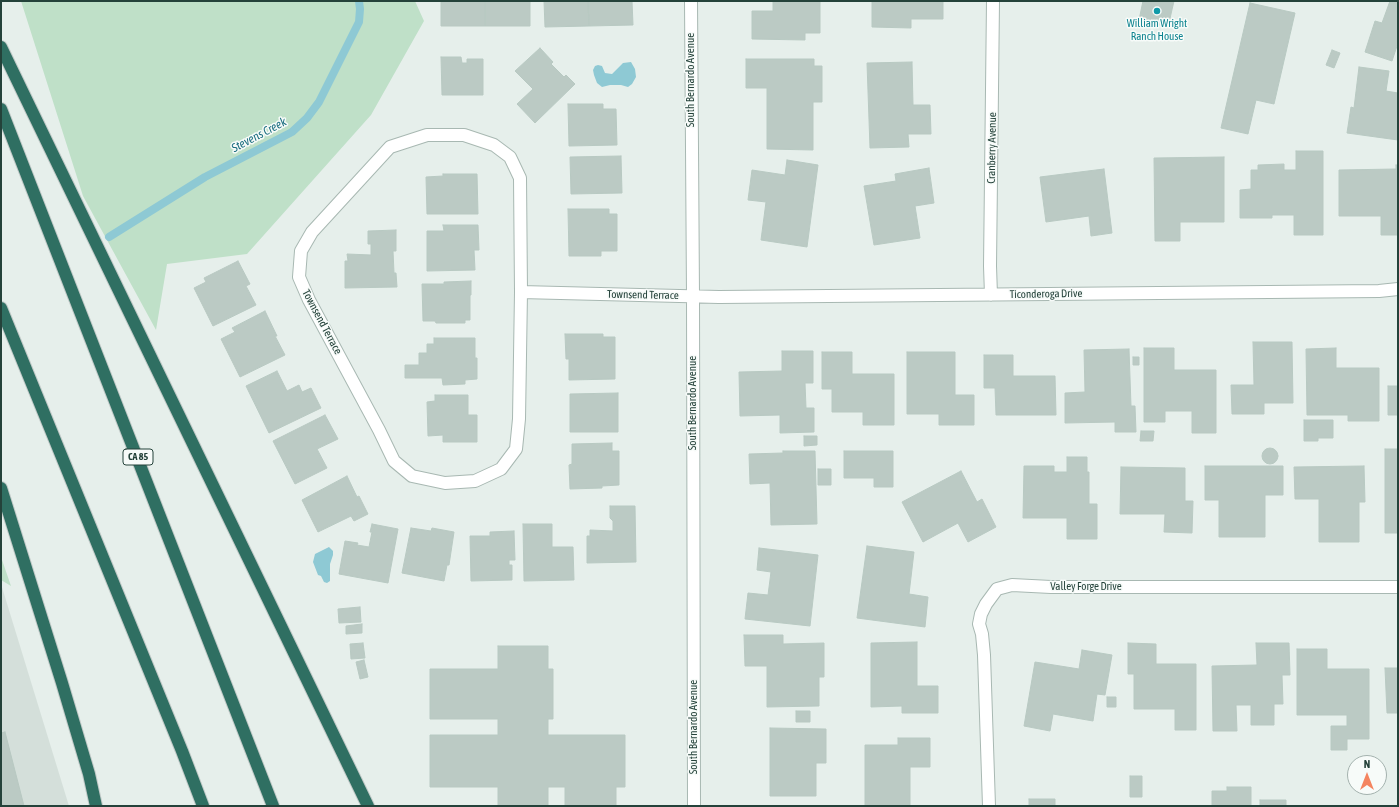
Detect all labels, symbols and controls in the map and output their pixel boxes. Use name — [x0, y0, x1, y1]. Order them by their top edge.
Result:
marker: William Wright Ranch House — [1152, 6, 1162, 16]
place label: William Wright Ranch House — [1127, 17, 1187, 43]
street label: South Bernardo Avenue — [684, 33, 698, 127]
street label: Cranberry Avenue — [985, 112, 999, 184]
water label: Stevens Creek — [229, 115, 289, 155]
street label: Townsend Terrace — [299, 287, 345, 357]
street label: Ticonderoga Drive — [1009, 287, 1083, 301]
street label: Townsend Terrace — [607, 288, 679, 302]
street label: South Bernardo Avenue — [686, 356, 700, 450]
road number: CA 85 — [123, 449, 153, 465]
street label: Valley Forge Drive — [1050, 580, 1122, 594]
street label: South Bernardo Avenue — [687, 680, 701, 774]
north arrow — [1347, 755, 1387, 795]
text: N — [1364, 758, 1370, 770]

